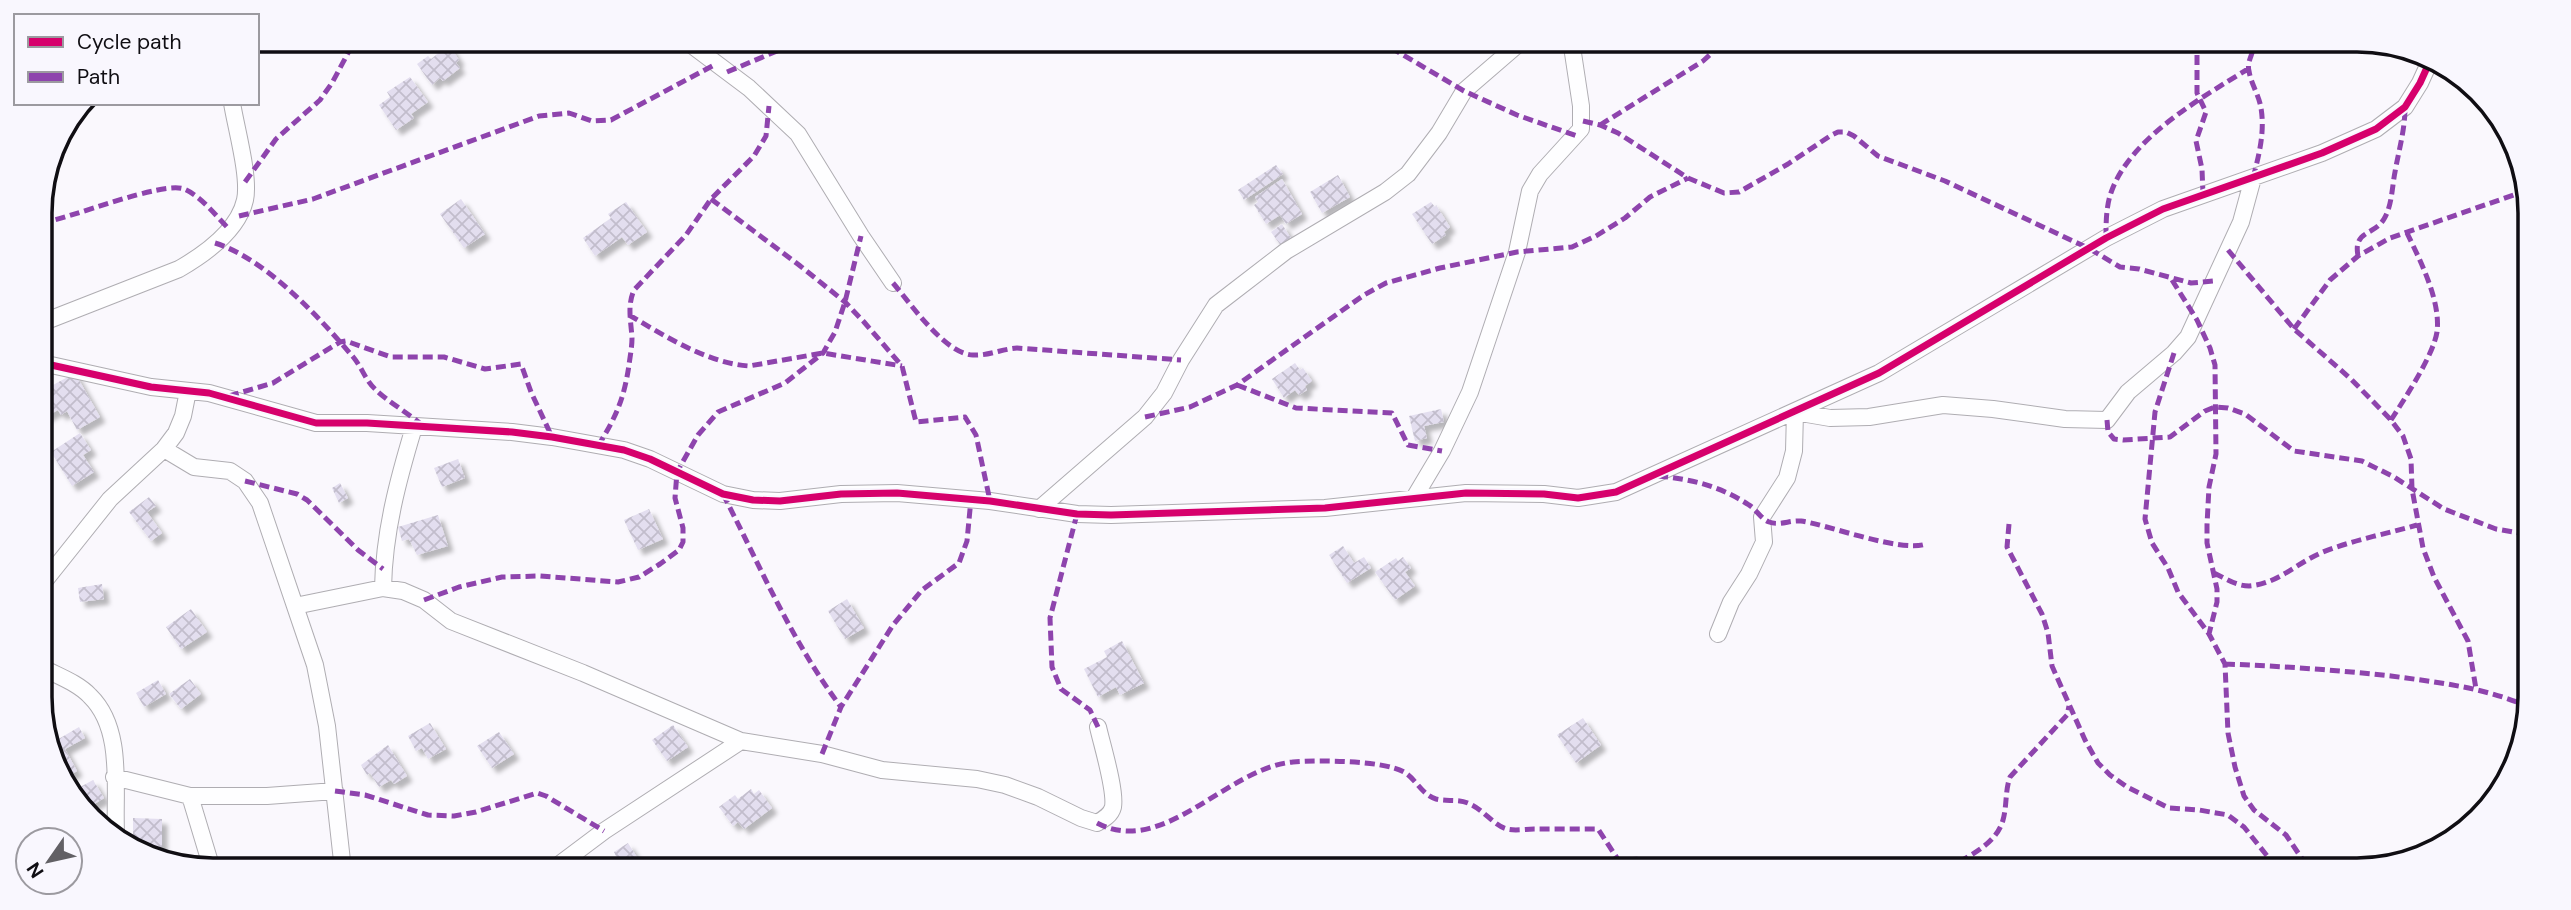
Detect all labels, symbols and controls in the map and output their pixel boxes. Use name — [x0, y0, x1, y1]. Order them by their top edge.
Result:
legend — [14, 14, 259, 105]
text: Cycle path — [77, 28, 182, 56]
text: Path — [77, 63, 120, 91]
north arrow — [14, 826, 84, 896]
text: N — [21, 857, 50, 883]

